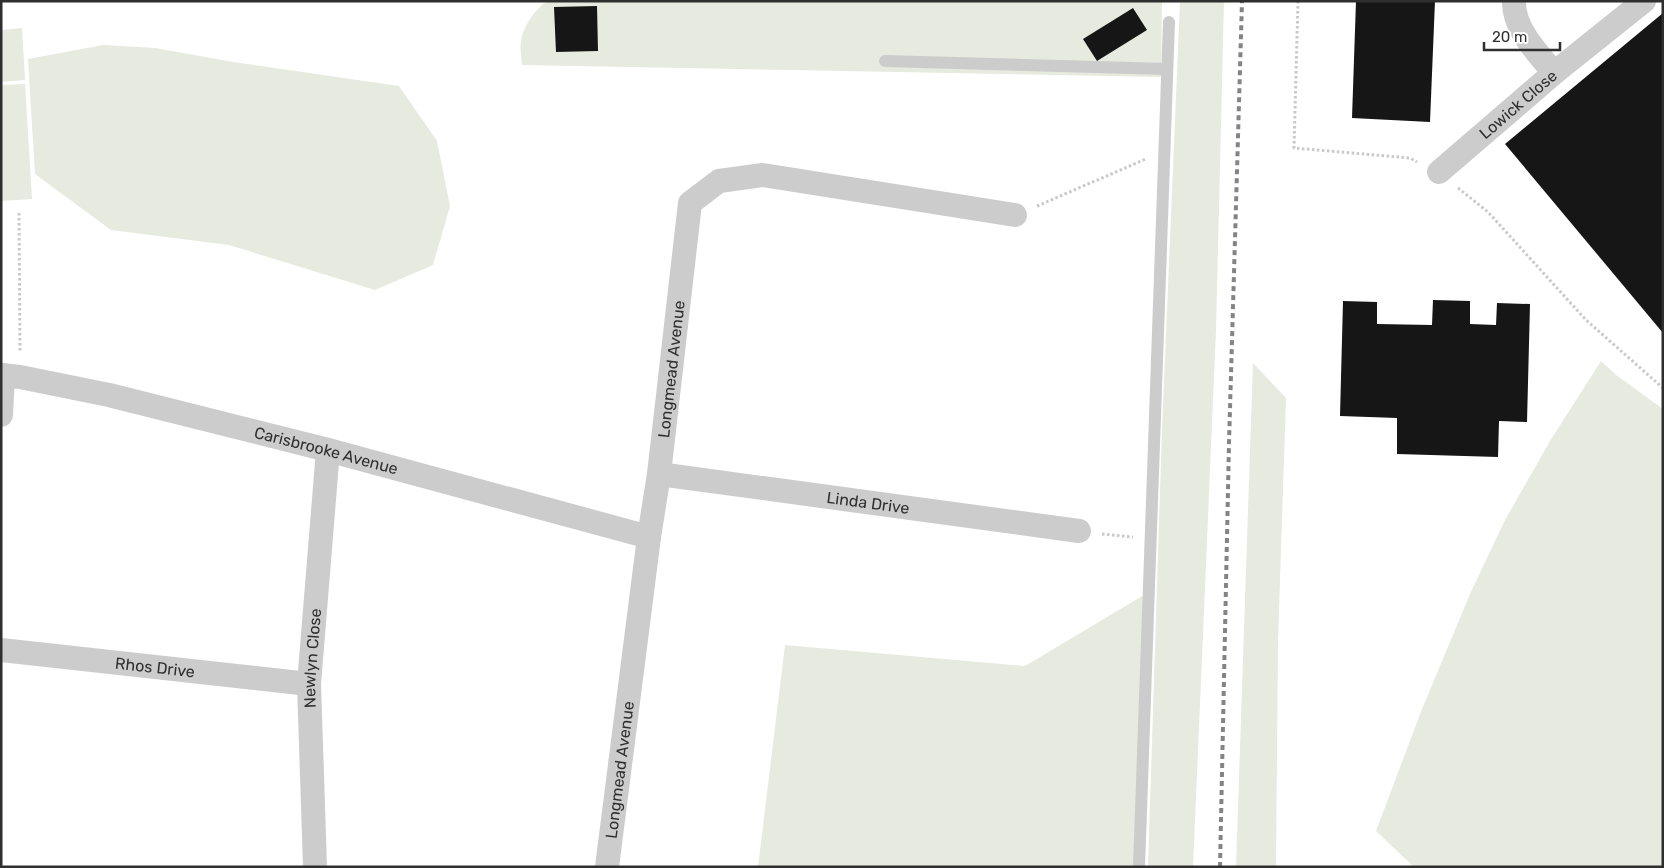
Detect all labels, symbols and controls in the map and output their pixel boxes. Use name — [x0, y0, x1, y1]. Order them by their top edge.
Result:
scale bar — [1484, 20, 1560, 52]
text: 20 m — [1492, 28, 1527, 46]
street label: Lowick Close — [1475, 66, 1561, 143]
street label: Longmead Avenue — [654, 299, 689, 439]
street label: Carisbrooke Avenue — [252, 423, 400, 479]
street label: Linda Drive — [825, 488, 911, 518]
street label: Newlyn Close — [300, 608, 325, 708]
street label: Rhos Drive — [114, 654, 196, 681]
street label: Longmead Avenue — [602, 700, 638, 840]

